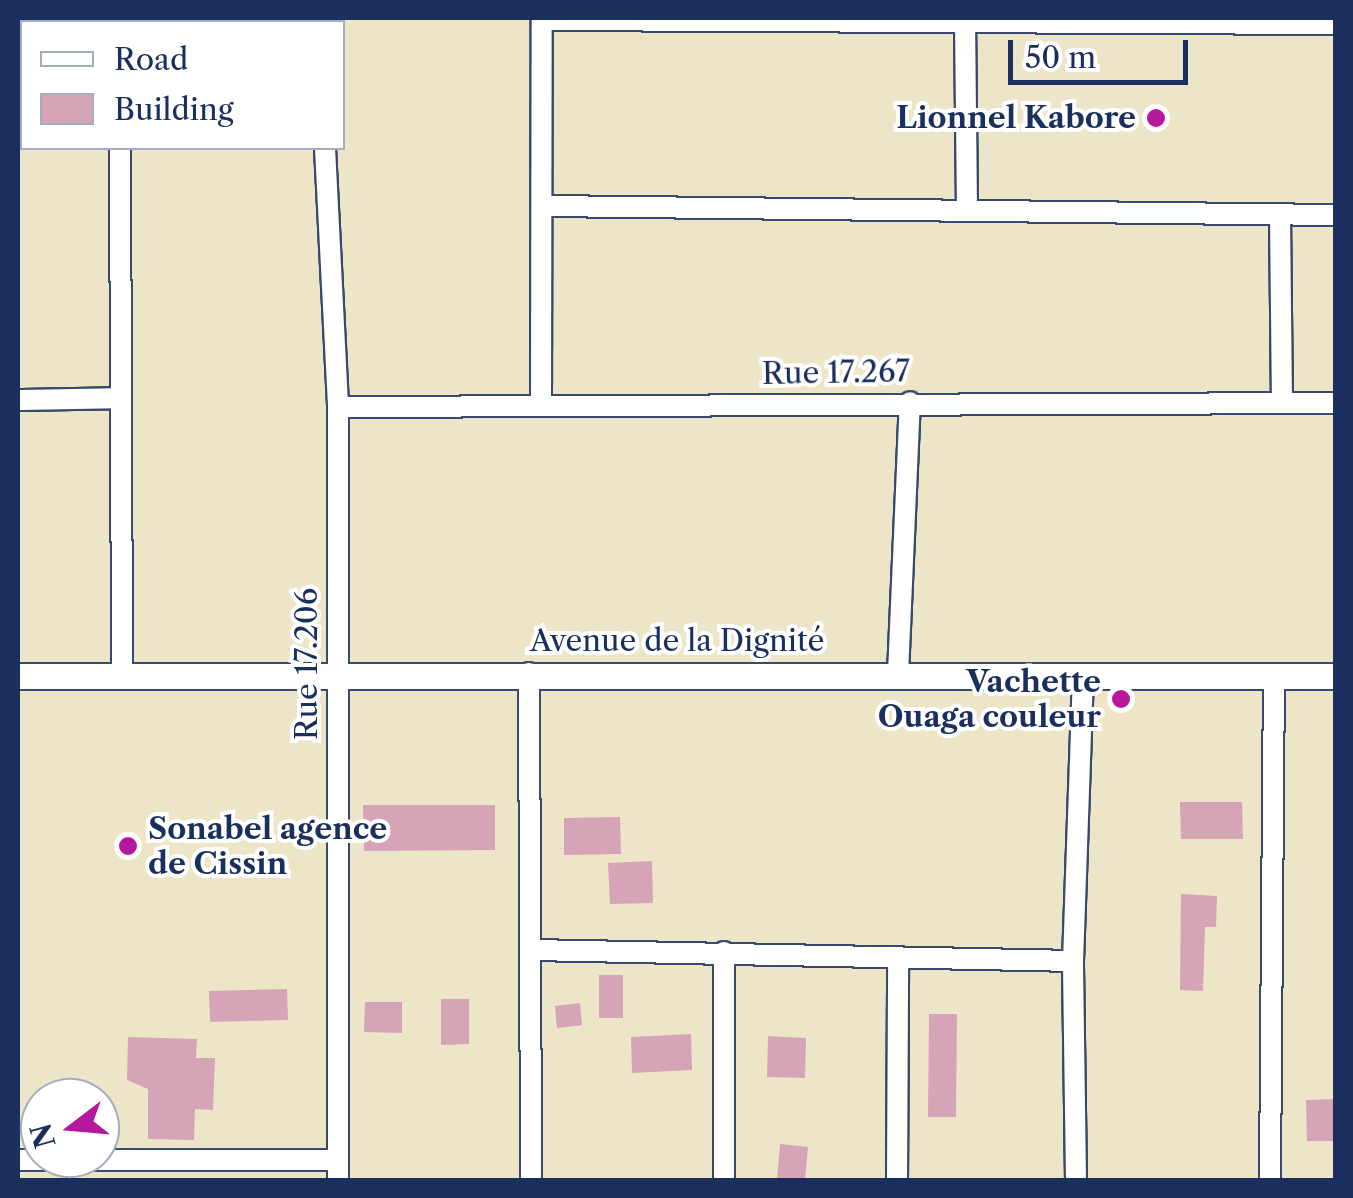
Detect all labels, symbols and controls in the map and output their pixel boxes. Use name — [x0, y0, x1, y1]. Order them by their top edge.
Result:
legend — [20, 20, 345, 150]
scale bar — [1013, 20, 1193, 82]
text: 50 m — [1025, 39, 1096, 76]
text: Road — [114, 41, 188, 78]
text: Building — [114, 91, 234, 128]
place label: Lionnel Kabore — [896, 100, 1136, 136]
marker: Lionnel Kabore — [1145, 107, 1167, 129]
street label: Rue 17.267 — [762, 354, 910, 392]
street label: Rue 17.206 — [289, 588, 325, 740]
street label: Avenue de la Dignité — [529, 623, 825, 659]
place label: Vachette Ouaga couleur — [877, 664, 1101, 734]
marker: Vachette Ouaga couleur — [1110, 688, 1132, 710]
place label: Sonabel agence de Cissin — [148, 811, 387, 882]
marker: Sonabel agence de Cissin — [117, 835, 139, 857]
north arrow — [20, 1078, 120, 1178]
text: N — [23, 1119, 63, 1152]

